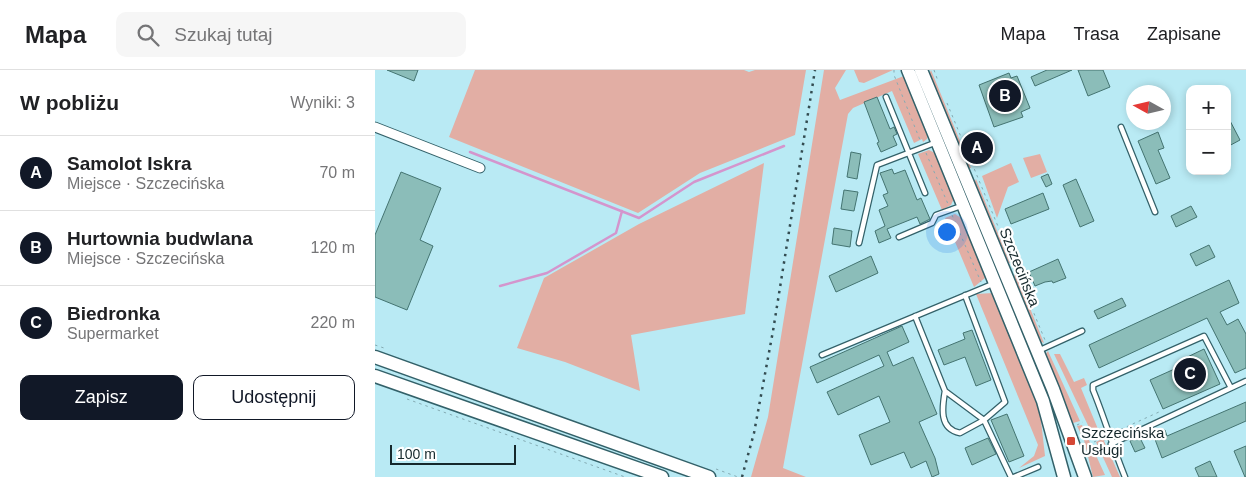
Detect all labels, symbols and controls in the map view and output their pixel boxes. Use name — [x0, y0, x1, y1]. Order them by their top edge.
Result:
search box — [116, 12, 466, 57]
text: Mapa — [25, 21, 86, 48]
icon: search — [134, 21, 162, 49]
text: Szukaj tutaj — [174, 24, 273, 45]
text: Mapa — [1001, 24, 1046, 44]
text: Trasa — [1074, 24, 1119, 44]
text: Zapisane — [1147, 24, 1221, 44]
pin: B — [989, 77, 1021, 115]
north arrow — [1126, 85, 1171, 130]
map controls — [1186, 85, 1231, 175]
button: + — [1186, 85, 1231, 130]
text: W pobliżu — [20, 91, 119, 114]
text: Wyniki: 3 — [290, 94, 355, 111]
pin: A — [961, 129, 993, 167]
button: − — [1186, 130, 1231, 175]
text: Samolot Iskra — [67, 153, 192, 174]
text: A — [30, 164, 42, 181]
text: 70 m — [319, 164, 355, 181]
text: Miejsce · Szczecińska — [67, 175, 224, 192]
your location — [934, 219, 960, 245]
street label: Szczecińska — [997, 225, 1044, 309]
text: Hurtownia budwlana — [67, 228, 253, 249]
text: B — [30, 239, 42, 256]
text: 120 m — [311, 239, 355, 256]
text: Miejsce · Szczecińska — [67, 250, 224, 267]
text: Biedronka — [67, 303, 160, 324]
text: C — [30, 314, 42, 331]
text: 220 m — [311, 314, 355, 331]
text: Supermarket — [67, 325, 159, 342]
pin: C — [1174, 355, 1206, 393]
button: Zapisz — [20, 375, 183, 420]
button: Udostępnij — [193, 375, 355, 420]
place label: Szczecińska Usługi — [1081, 424, 1165, 458]
marker: Szczecińska Usługi — [1065, 435, 1077, 447]
scale bar — [390, 442, 516, 465]
text: 100 m — [397, 446, 436, 462]

